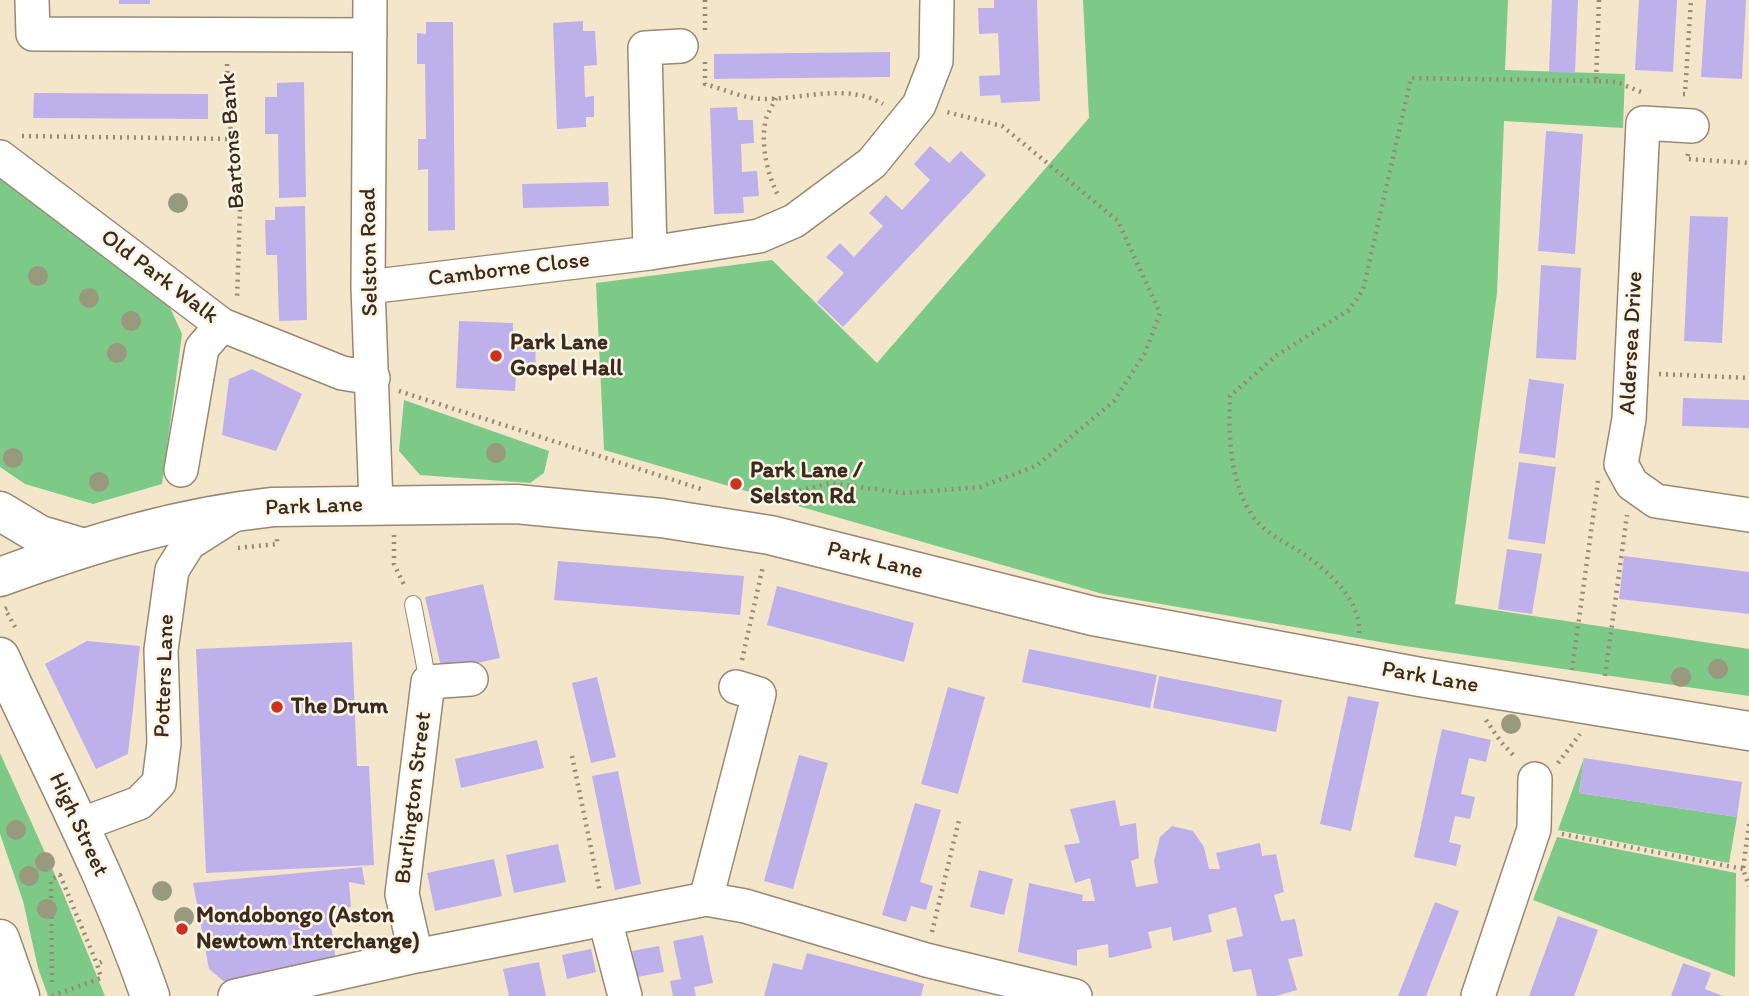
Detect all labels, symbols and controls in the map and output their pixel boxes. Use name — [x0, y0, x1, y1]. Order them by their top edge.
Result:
street label: Bartons Bank — [214, 72, 252, 210]
street label: Selston Road — [355, 187, 385, 317]
street label: Old Park Walk — [95, 224, 223, 330]
street label: Camborne Close — [427, 246, 591, 294]
street label: Aldersea Drive — [1614, 271, 1650, 415]
place label: Park Lane Gospel Hall — [510, 329, 623, 383]
marker: Park Lane Gospel Hall — [488, 348, 504, 364]
place label: Park Lane / Selston Rd — [750, 457, 863, 511]
marker: Park Lane / Selston Rd — [728, 476, 744, 492]
street label: Park Lane — [265, 491, 363, 523]
street label: Park Lane — [824, 536, 926, 586]
street label: Potters Lane — [149, 614, 181, 738]
street label: Park Lane — [1379, 656, 1481, 700]
place label: The Drum — [291, 693, 388, 721]
marker: The Drum — [269, 699, 285, 715]
street label: Burlington Street — [390, 710, 438, 886]
street label: High Street — [42, 769, 114, 881]
place label: Mondobongo (Aston Newtown Interchange) — [196, 902, 420, 956]
marker: Mondobongo (Aston Newtown Interchange) — [174, 921, 190, 937]

